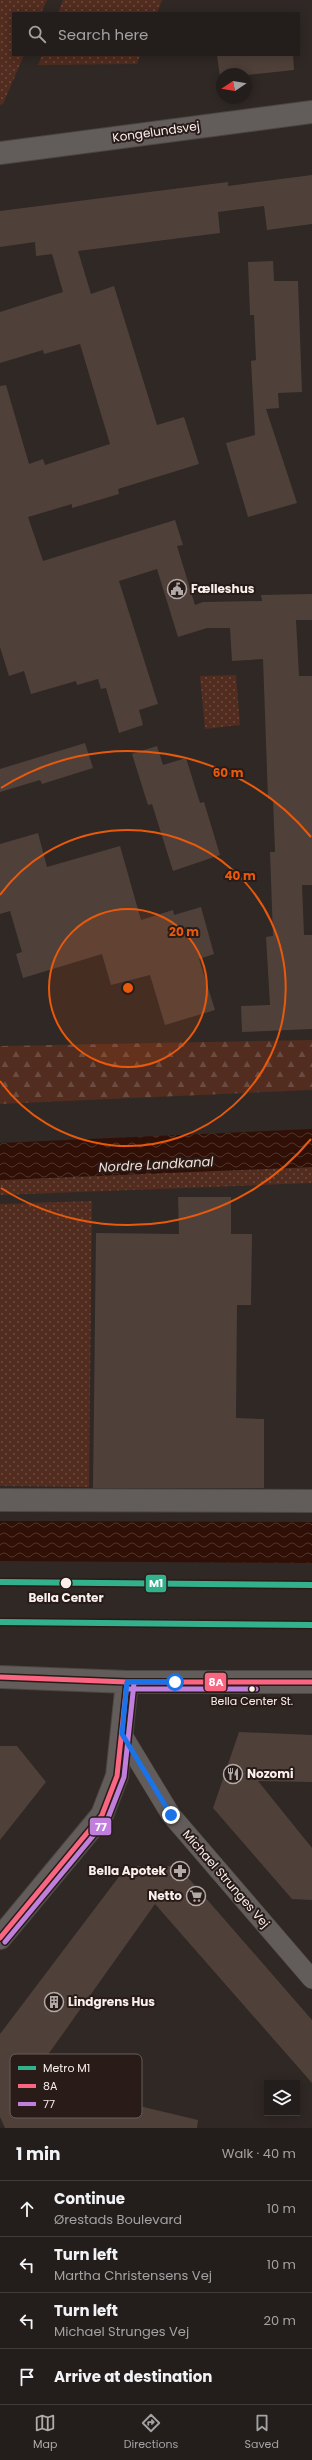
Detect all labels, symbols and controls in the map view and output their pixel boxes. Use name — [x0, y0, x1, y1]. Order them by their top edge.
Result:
search box — [12, 12, 300, 56]
icon: search — [26, 23, 48, 45]
text: Search here — [58, 24, 148, 45]
north arrow — [216, 68, 252, 104]
street label: Kongelundsvej — [111, 117, 201, 146]
public building icon: Fælleshus — [166, 578, 188, 600]
place label: Fælleshus — [191, 580, 255, 597]
text: 60 m — [213, 764, 244, 781]
text: 40 m — [224, 867, 256, 884]
text: 20 m — [169, 923, 199, 940]
centre of rings — [121, 981, 135, 995]
water label: Nordre Landkanal — [98, 1152, 215, 1177]
line badge: M1 — [145, 1574, 167, 1593]
text: M1 — [149, 1575, 163, 1591]
marker: Bella Center — [59, 1576, 73, 1590]
place label: Bella Center — [28, 1589, 104, 1606]
line badge: 8A — [204, 1672, 227, 1692]
route start — [166, 1673, 184, 1691]
text: 8A — [208, 1674, 224, 1690]
marker: Bella Center St. — [247, 1684, 257, 1694]
place label: Bella Center St. — [211, 1693, 293, 1709]
restaurant icon: Nozomi — [222, 1763, 244, 1785]
place label: Nozomi — [247, 1765, 294, 1782]
route end — [162, 1806, 180, 1824]
line badge: 77 — [89, 1817, 112, 1836]
text: 77 — [95, 1819, 107, 1835]
street label: Michael Strunges Vej — [179, 1826, 274, 1931]
pharmacy icon: Bella Apotek — [169, 1860, 191, 1882]
place label: Bella Apotek — [89, 1862, 167, 1879]
supermarket icon: Netto — [185, 1885, 207, 1907]
place label: Netto — [148, 1887, 182, 1904]
building icon: Lindgrens Hus — [43, 1991, 65, 2013]
place label: Lindgrens Hus — [68, 1993, 155, 2010]
legend — [10, 2054, 142, 2118]
text: Metro M1 — [43, 2060, 90, 2076]
text: 8A — [43, 2078, 58, 2094]
map controls — [264, 2080, 300, 2116]
button: layers — [264, 2080, 300, 2116]
text: 77 — [43, 2096, 55, 2112]
text: 1 min — [16, 2142, 60, 2166]
text: Walk · 40 m — [222, 2144, 296, 2163]
text: Continue — [54, 2188, 125, 2209]
icon: ahead — [16, 2198, 38, 2220]
text: 10 m — [267, 2199, 296, 2218]
text: Ørestads Boulevard — [54, 2210, 182, 2229]
text: Turn left — [54, 2244, 118, 2265]
icon: left — [16, 2254, 38, 2276]
text: 10 m — [267, 2255, 296, 2274]
text: Martha Christensens Vej — [54, 2266, 212, 2285]
text: Turn left — [54, 2300, 118, 2321]
icon: left — [16, 2310, 38, 2332]
text: 20 m — [263, 2311, 296, 2330]
text: Michael Strunges Vej — [54, 2322, 189, 2341]
icon: arrive — [16, 2366, 38, 2388]
text: Arrive at destination — [54, 2366, 212, 2387]
tab: Map — [33, 2412, 57, 2453]
tab: Directions — [124, 2412, 178, 2453]
tab: Saved — [245, 2412, 279, 2453]

